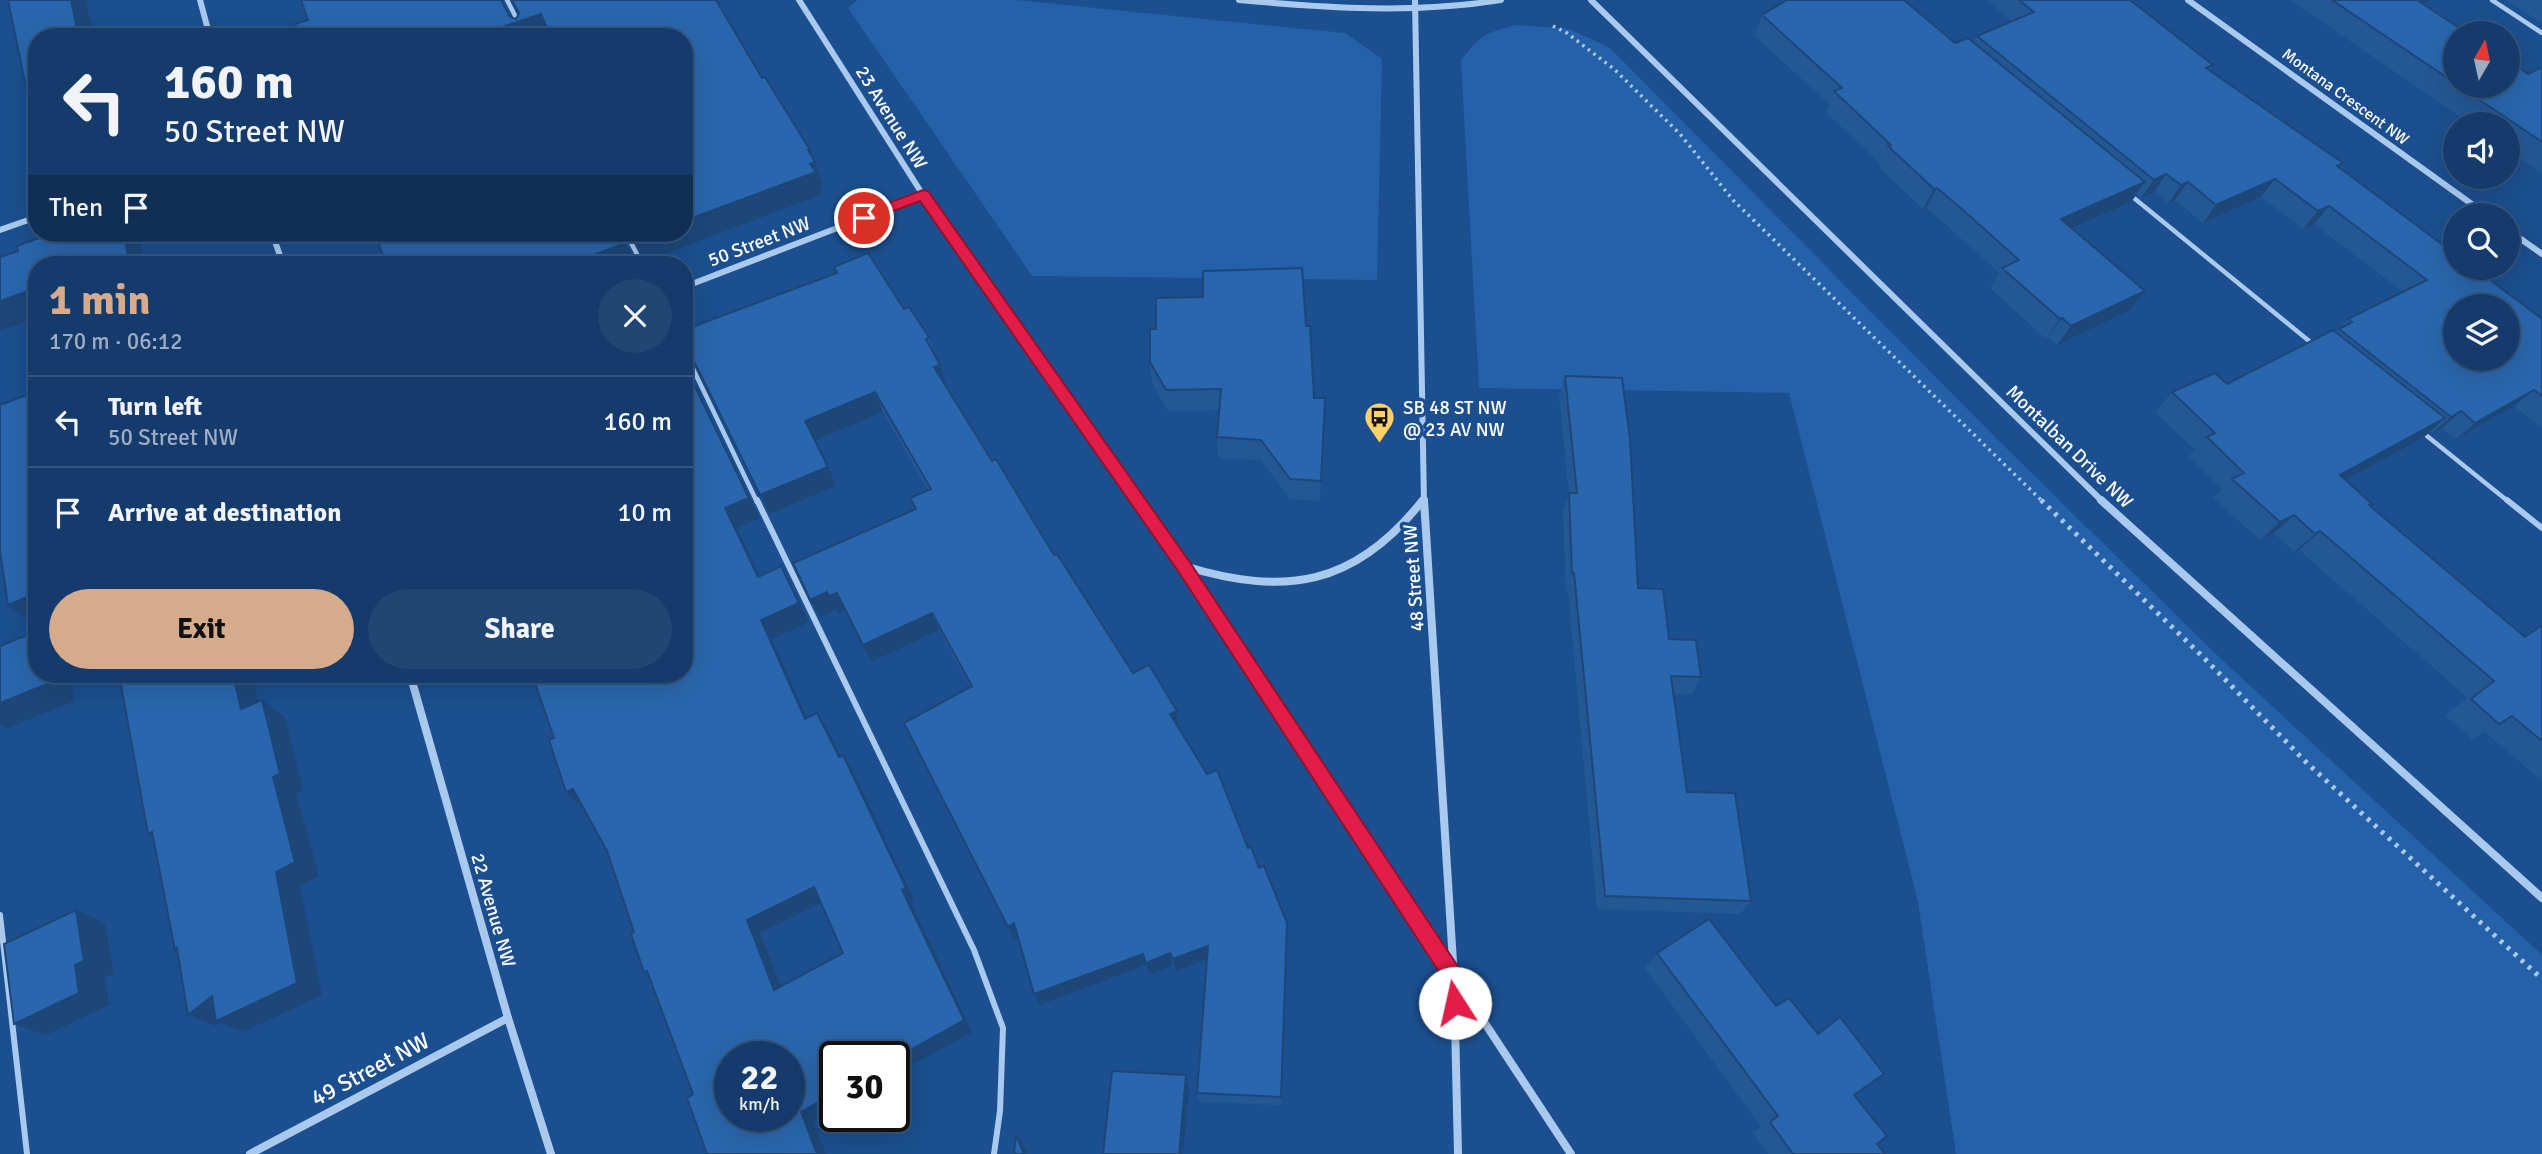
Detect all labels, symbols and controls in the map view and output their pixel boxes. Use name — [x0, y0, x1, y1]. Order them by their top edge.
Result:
north arrow — [2443, 21, 2520, 98]
map controls — [2443, 21, 2520, 371]
street label: Montana Crescent NW — [2278, 44, 2413, 150]
text: 160 m — [164, 52, 294, 112]
icon: left — [49, 56, 140, 147]
street label: 23 Avenue NW — [850, 61, 932, 174]
text: 50 Street NW — [164, 112, 345, 151]
button: sound — [2443, 112, 2520, 189]
pin — [834, 188, 894, 248]
icon: arrive — [117, 189, 155, 227]
text: Then — [49, 192, 103, 224]
icon: arrive — [845, 199, 883, 237]
button: search — [2443, 203, 2520, 280]
street label: 50 Street NW — [705, 211, 814, 272]
text: 1 min — [49, 275, 150, 326]
button: close — [598, 279, 672, 353]
button: layers — [2443, 294, 2520, 371]
text: 170 m · 06:12 — [49, 327, 183, 356]
street label: Montalban Drive NW — [2001, 380, 2138, 513]
text: Turn left — [108, 391, 202, 423]
place label: SB 48 ST NW @ 23 AV NW — [1403, 396, 1507, 442]
bus stop icon: SB 48 ST NW @ 23 AV NW — [1363, 401, 1397, 445]
icon: left — [49, 403, 87, 441]
text: 160 m — [603, 406, 672, 438]
text: 50 Street NW — [108, 423, 238, 452]
icon: arrive — [49, 494, 87, 532]
text: Arrive at destination — [108, 497, 341, 529]
text: 10 m — [617, 497, 672, 529]
street label: 48 Street NW — [1398, 523, 1430, 632]
button: Exit — [49, 589, 354, 669]
button: Share — [368, 589, 672, 669]
street label: 22 Avenue NW — [465, 851, 521, 970]
position arrow — [1418, 966, 1492, 1040]
street label: 49 Street NW — [306, 1026, 434, 1113]
speed limit sign: 30 — [819, 1041, 910, 1132]
text: 22 — [741, 1056, 778, 1099]
text: km/h — [739, 1093, 780, 1115]

